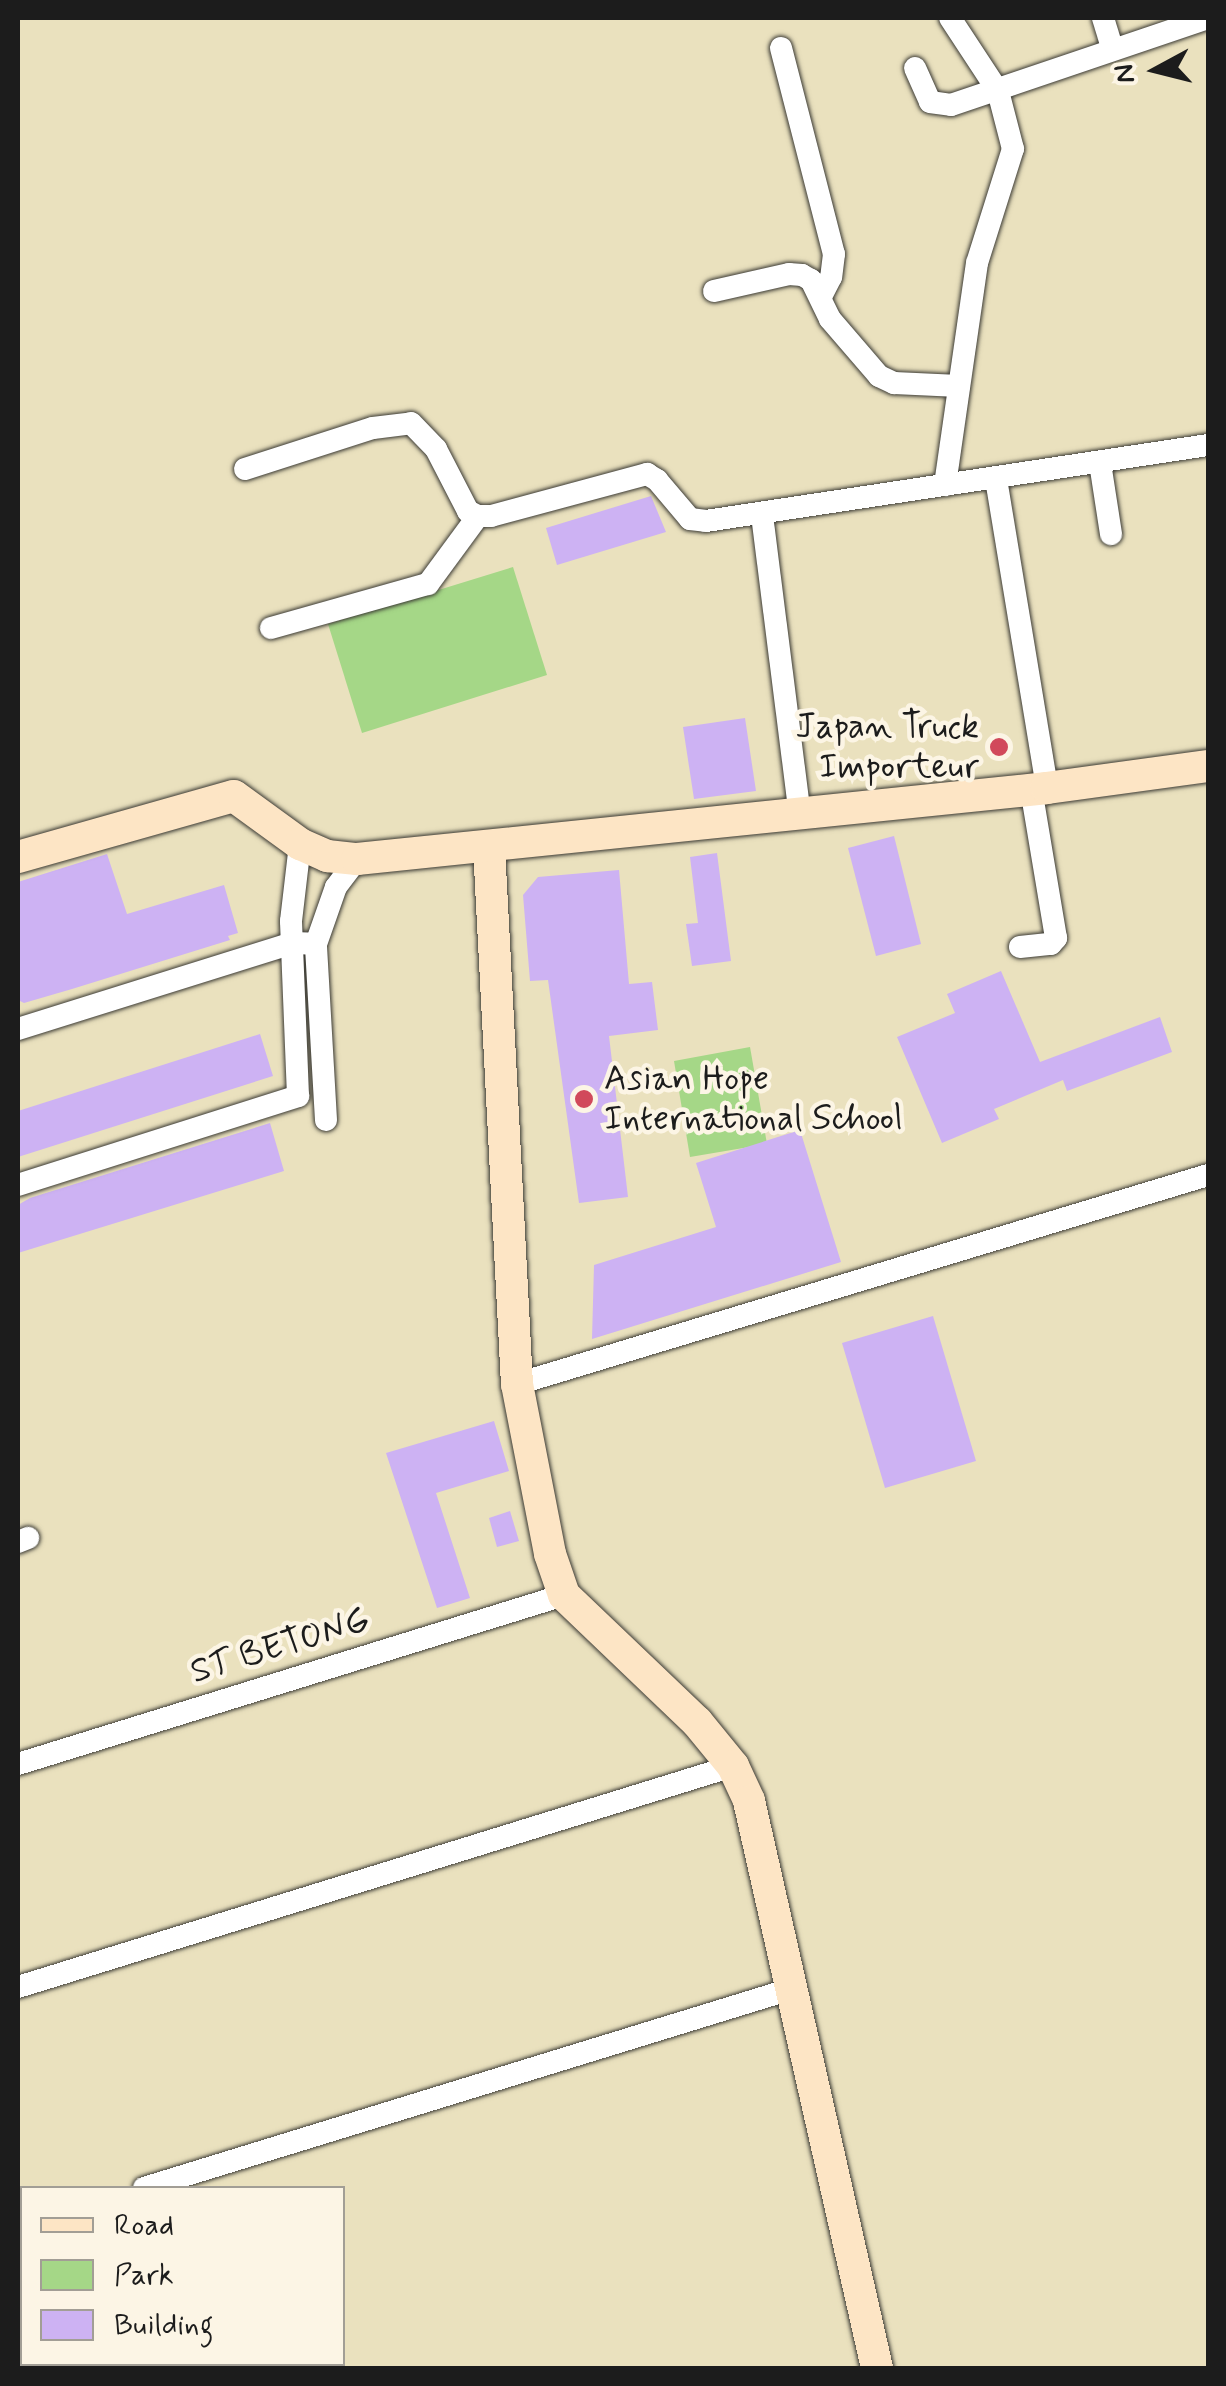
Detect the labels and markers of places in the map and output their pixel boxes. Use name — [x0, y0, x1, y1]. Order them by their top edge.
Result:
place label: Japan Truck Importeur — [796, 706, 979, 788]
marker: Japan Truck Importeur — [988, 736, 1010, 758]
place label: Asian Hope International School — [604, 1058, 903, 1140]
marker: Asian Hope International School — [573, 1088, 595, 1110]

